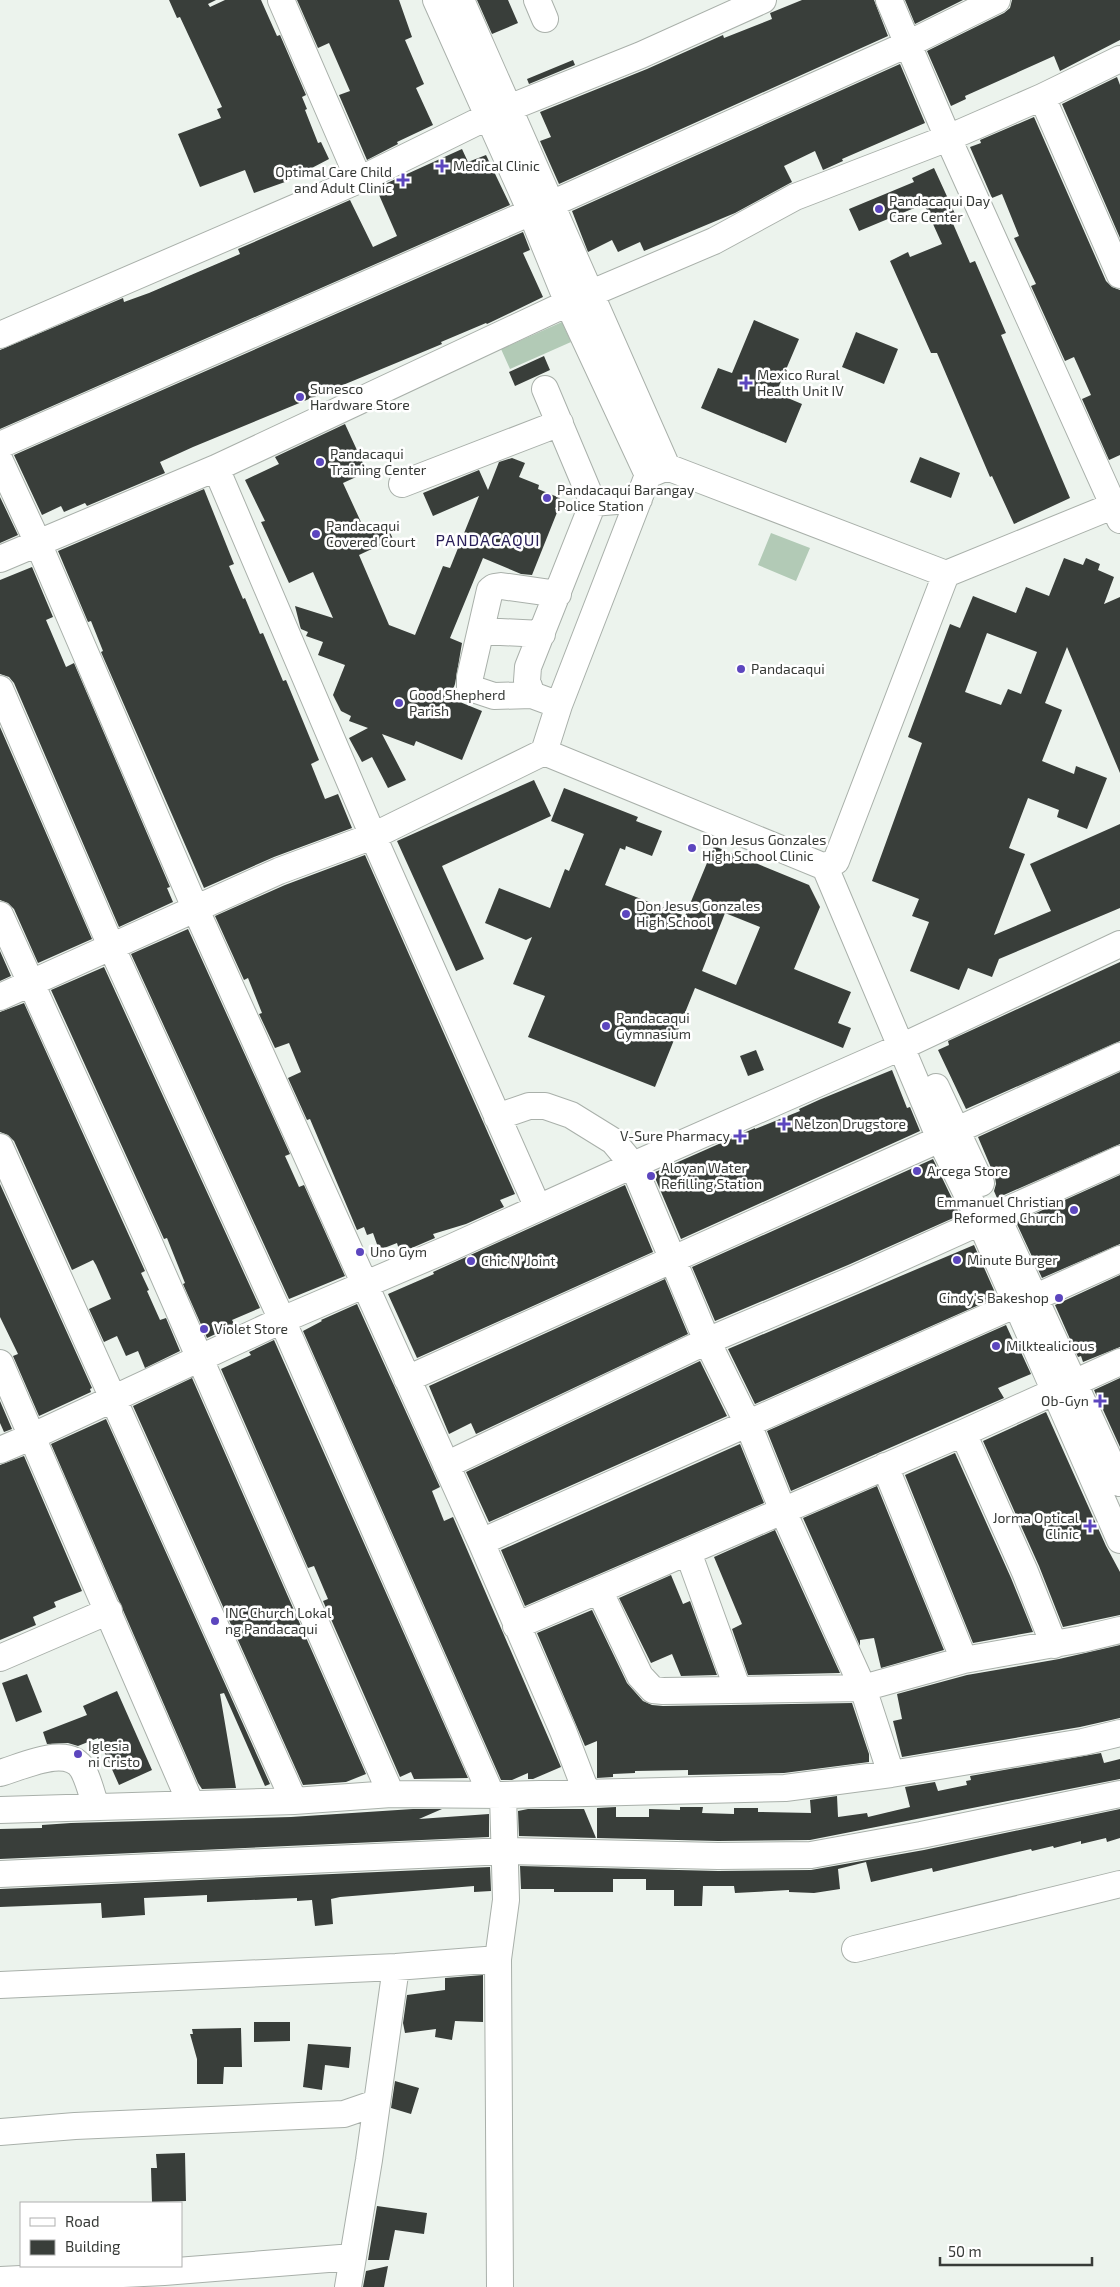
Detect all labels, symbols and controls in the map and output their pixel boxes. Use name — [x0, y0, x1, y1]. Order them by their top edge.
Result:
place label: Medical Clinic — [453, 157, 540, 174]
marker: Medical Clinic — [435, 159, 449, 173]
place label: Optimal Care Child and Adult Clinic — [275, 163, 392, 196]
marker: Optimal Care Child and Adult Clinic — [396, 173, 410, 187]
place label: Pandacaqui Day Care Center — [889, 192, 991, 225]
marker: Pandacaqui Day Care Center — [873, 203, 885, 215]
place label: Mexico Rural Health Unit IV — [757, 366, 844, 399]
marker: Mexico Rural Health Unit IV — [739, 376, 753, 390]
place label: Sunesco Hardware Store — [310, 380, 410, 413]
marker: Sunesco Hardware Store — [294, 391, 306, 403]
place label: Pandacaqui Training Center — [330, 445, 427, 478]
marker: Pandacaqui Training Center — [314, 456, 326, 468]
place label: Pandacaqui Barangay Police Station — [557, 481, 695, 514]
marker: Pandacaqui Barangay Police Station — [541, 492, 553, 504]
place label: Pandacaqui Covered Court — [326, 517, 416, 550]
marker: Pandacaqui Covered Court — [310, 528, 322, 540]
district label: PANDACAQUI — [435, 530, 541, 550]
place label: Pandacaqui — [751, 660, 825, 677]
marker: Pandacaqui — [735, 663, 747, 675]
place label: Good Shepherd Parish — [409, 686, 506, 719]
marker: Good Shepherd Parish — [393, 697, 405, 709]
place label: Don Jesus Gonzales High School Clinic — [702, 831, 826, 864]
marker: Don Jesus Gonzales High School Clinic — [686, 842, 698, 854]
place label: Don Jesus Gonzales High School — [636, 897, 760, 930]
marker: Don Jesus Gonzales High School — [620, 908, 632, 920]
place label: Pandacaqui Gymnasium — [616, 1009, 691, 1042]
marker: Pandacaqui Gymnasium — [600, 1020, 612, 1032]
place label: Nelzon Drugstore — [794, 1115, 906, 1132]
marker: Nelzon Drugstore — [778, 1118, 790, 1130]
place label: V-Sure Pharmacy — [620, 1127, 731, 1144]
marker: V-Sure Pharmacy — [734, 1130, 746, 1142]
place label: Aloyan Water Refilling Station — [661, 1159, 762, 1192]
place label: Arcega Store — [927, 1162, 1008, 1179]
marker: Arcega Store — [911, 1165, 923, 1177]
marker: Aloyan Water Refilling Station — [645, 1170, 657, 1182]
place label: Emmanuel Christian Reformed Church — [936, 1193, 1064, 1226]
marker: Emmanuel Christian Reformed Church — [1068, 1204, 1080, 1216]
place label: Uno Gym — [370, 1243, 427, 1260]
marker: Uno Gym — [354, 1246, 366, 1258]
place label: Minute Burger — [967, 1251, 1058, 1268]
place label: Chic N' Joint — [481, 1252, 556, 1269]
marker: Minute Burger — [951, 1254, 963, 1266]
marker: Chic N' Joint — [465, 1255, 477, 1267]
place label: Cindy's Bakeshop — [939, 1289, 1049, 1306]
marker: Cindy's Bakeshop — [1053, 1292, 1065, 1304]
place label: Violet Store — [214, 1320, 288, 1337]
marker: Violet Store — [198, 1323, 210, 1335]
place label: Milktealicious — [1006, 1337, 1095, 1354]
marker: Milktealicious — [990, 1340, 1002, 1352]
place label: Ob-Gyn — [1041, 1392, 1089, 1409]
marker: Ob-Gyn — [1093, 1394, 1107, 1408]
place label: Jorma Optical Clinic — [993, 1509, 1080, 1542]
marker: Jorma Optical Clinic — [1083, 1519, 1097, 1533]
place label: INC Church Lokal ng Pandacaqui — [225, 1604, 332, 1637]
marker: INC Church Lokal ng Pandacaqui — [209, 1615, 221, 1627]
place label: Iglesia ni Cristo — [88, 1737, 140, 1770]
marker: Iglesia ni Cristo — [72, 1748, 84, 1760]
legend — [20, 2202, 182, 2267]
text: Road — [65, 2212, 100, 2230]
scale bar — [940, 2234, 1092, 2266]
text: Building — [65, 2237, 121, 2255]
text: 50 m — [948, 2242, 982, 2260]

